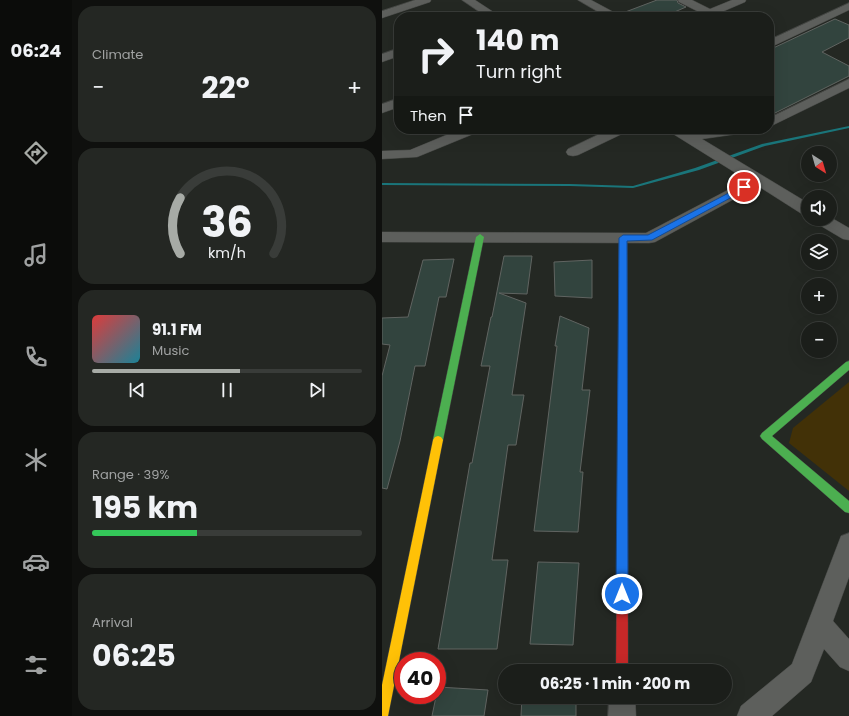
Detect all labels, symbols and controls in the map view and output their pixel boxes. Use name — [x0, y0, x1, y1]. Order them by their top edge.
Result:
text: 140 m — [476, 21, 559, 60]
icon: right — [410, 28, 462, 80]
text: 06:24 — [11, 38, 61, 63]
text: Climate — [92, 45, 143, 64]
text: Turn right — [476, 59, 562, 84]
text: 22° — [201, 66, 250, 109]
text: − — [92, 72, 104, 103]
text: + — [347, 72, 362, 103]
icon: arrive — [455, 104, 477, 126]
text: Then — [410, 105, 447, 126]
icon: directions — [22, 139, 50, 167]
north arrow — [801, 146, 837, 182]
map controls — [801, 146, 837, 358]
pin — [727, 170, 761, 204]
icon: arrive — [733, 176, 755, 198]
button: sound — [801, 190, 837, 226]
text: 36 — [201, 193, 253, 252]
button: layers — [801, 234, 837, 270]
icon: music — [22, 241, 50, 269]
text: km/h — [208, 243, 246, 263]
button: + — [801, 278, 837, 314]
text: 91.1 FM — [152, 319, 202, 340]
button: − — [801, 322, 837, 358]
text: Music — [152, 341, 189, 360]
icon: phone — [22, 343, 50, 371]
icon: previous — [126, 379, 148, 401]
icon: pause — [216, 379, 238, 401]
icon: next — [306, 379, 328, 401]
icon: climate — [22, 446, 50, 474]
text: Range · 39% — [92, 465, 169, 484]
text: 195 km — [92, 486, 198, 529]
icon: car — [22, 548, 50, 576]
position arrow — [601, 573, 643, 615]
text: Arrival — [92, 613, 133, 632]
text: 06:25 — [92, 634, 176, 677]
icon: filters — [22, 651, 50, 679]
speed limit sign: 40 — [394, 652, 446, 704]
text: 06:25 · 1 min · 200 m — [540, 673, 690, 694]

